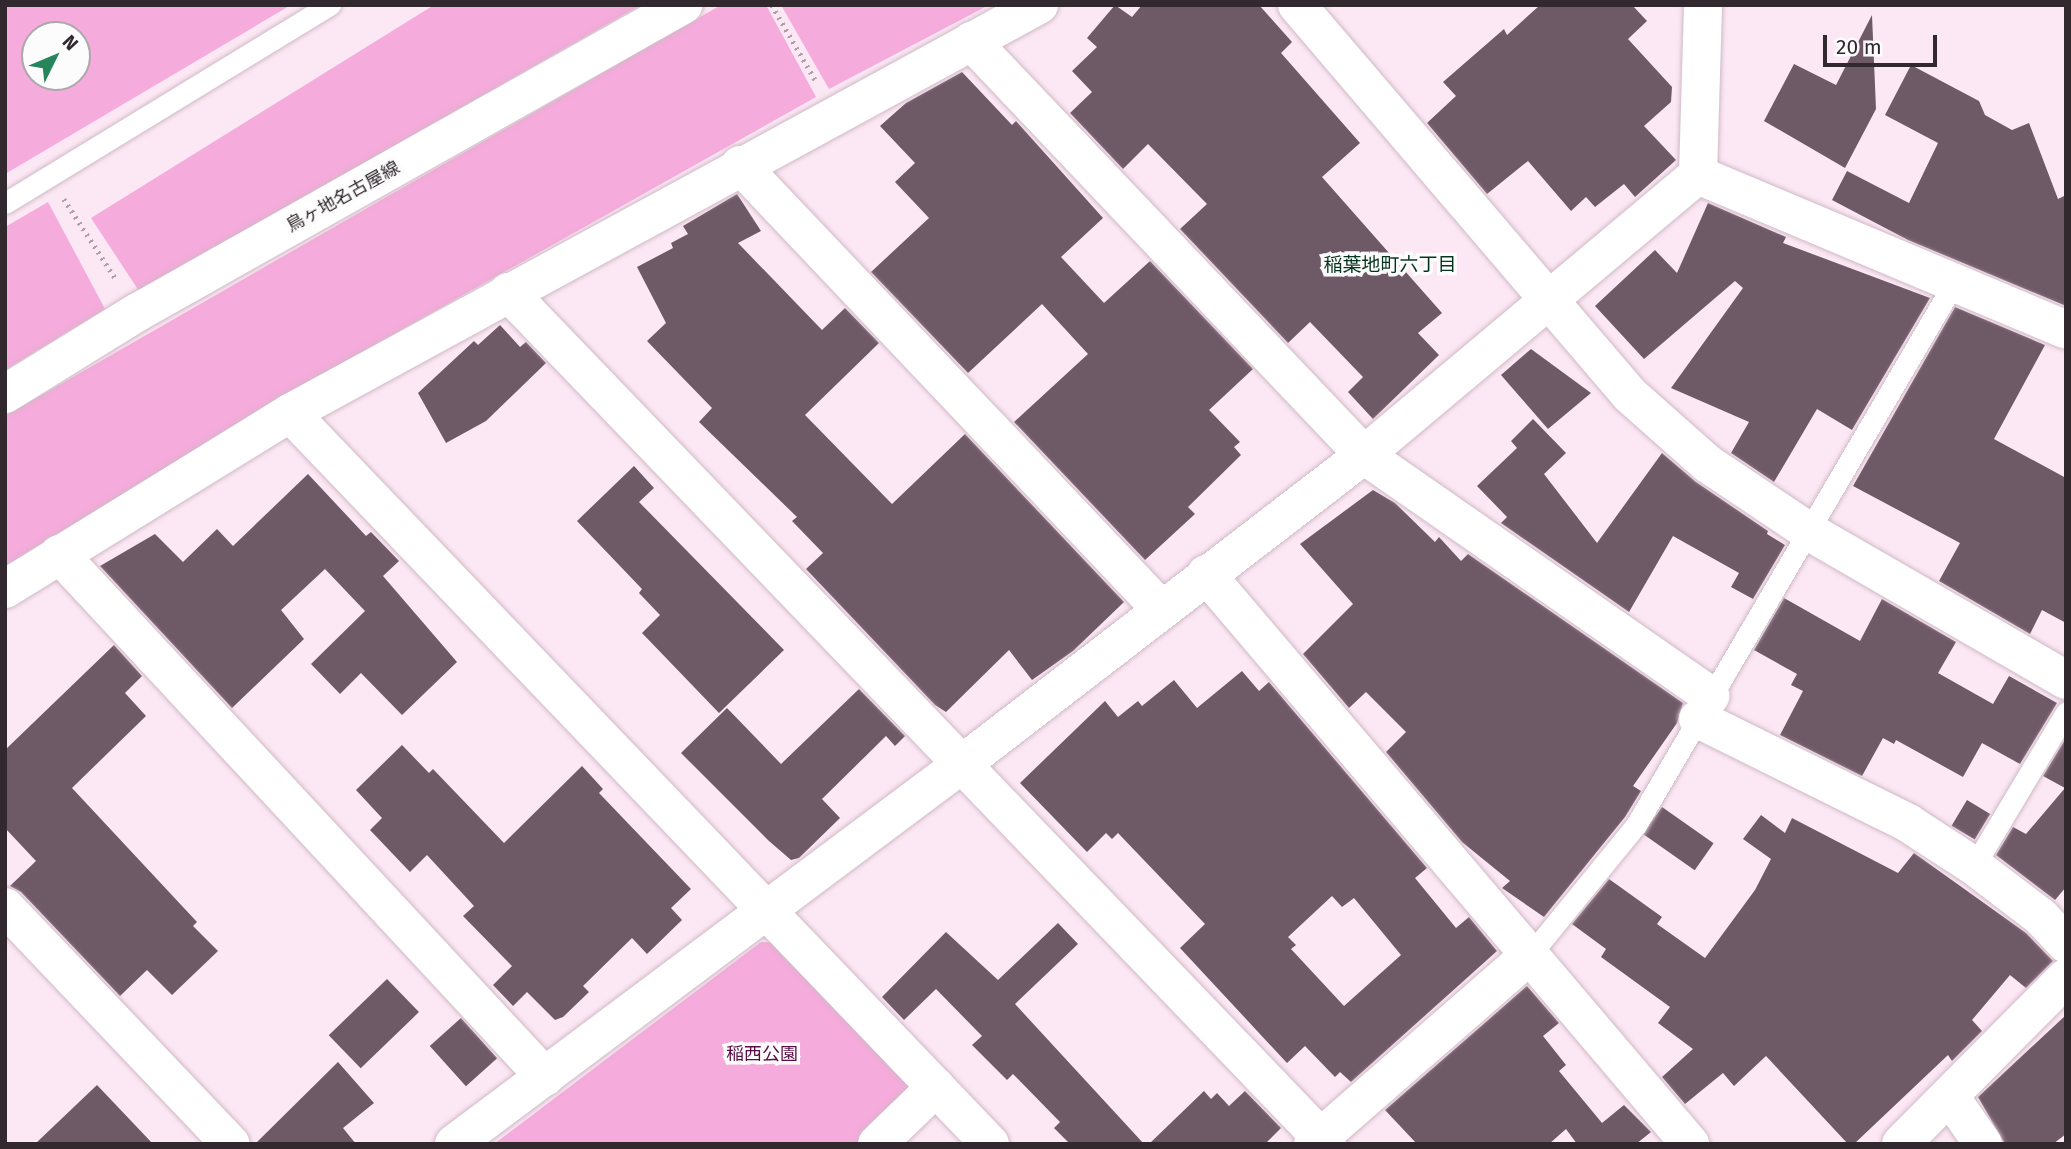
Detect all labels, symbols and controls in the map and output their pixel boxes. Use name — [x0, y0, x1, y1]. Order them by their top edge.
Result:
north arrow — [21, 21, 91, 91]
scale bar — [1826, 21, 1940, 65]
text: N — [58, 30, 83, 55]
text: 20 m — [1836, 34, 1882, 60]
street label: 鳥ヶ地名古屋線 — [283, 157, 403, 237]
district label: 稲葉地町六丁目 — [1324, 254, 1456, 276]
park label: 稲西公園 — [726, 1043, 798, 1065]

